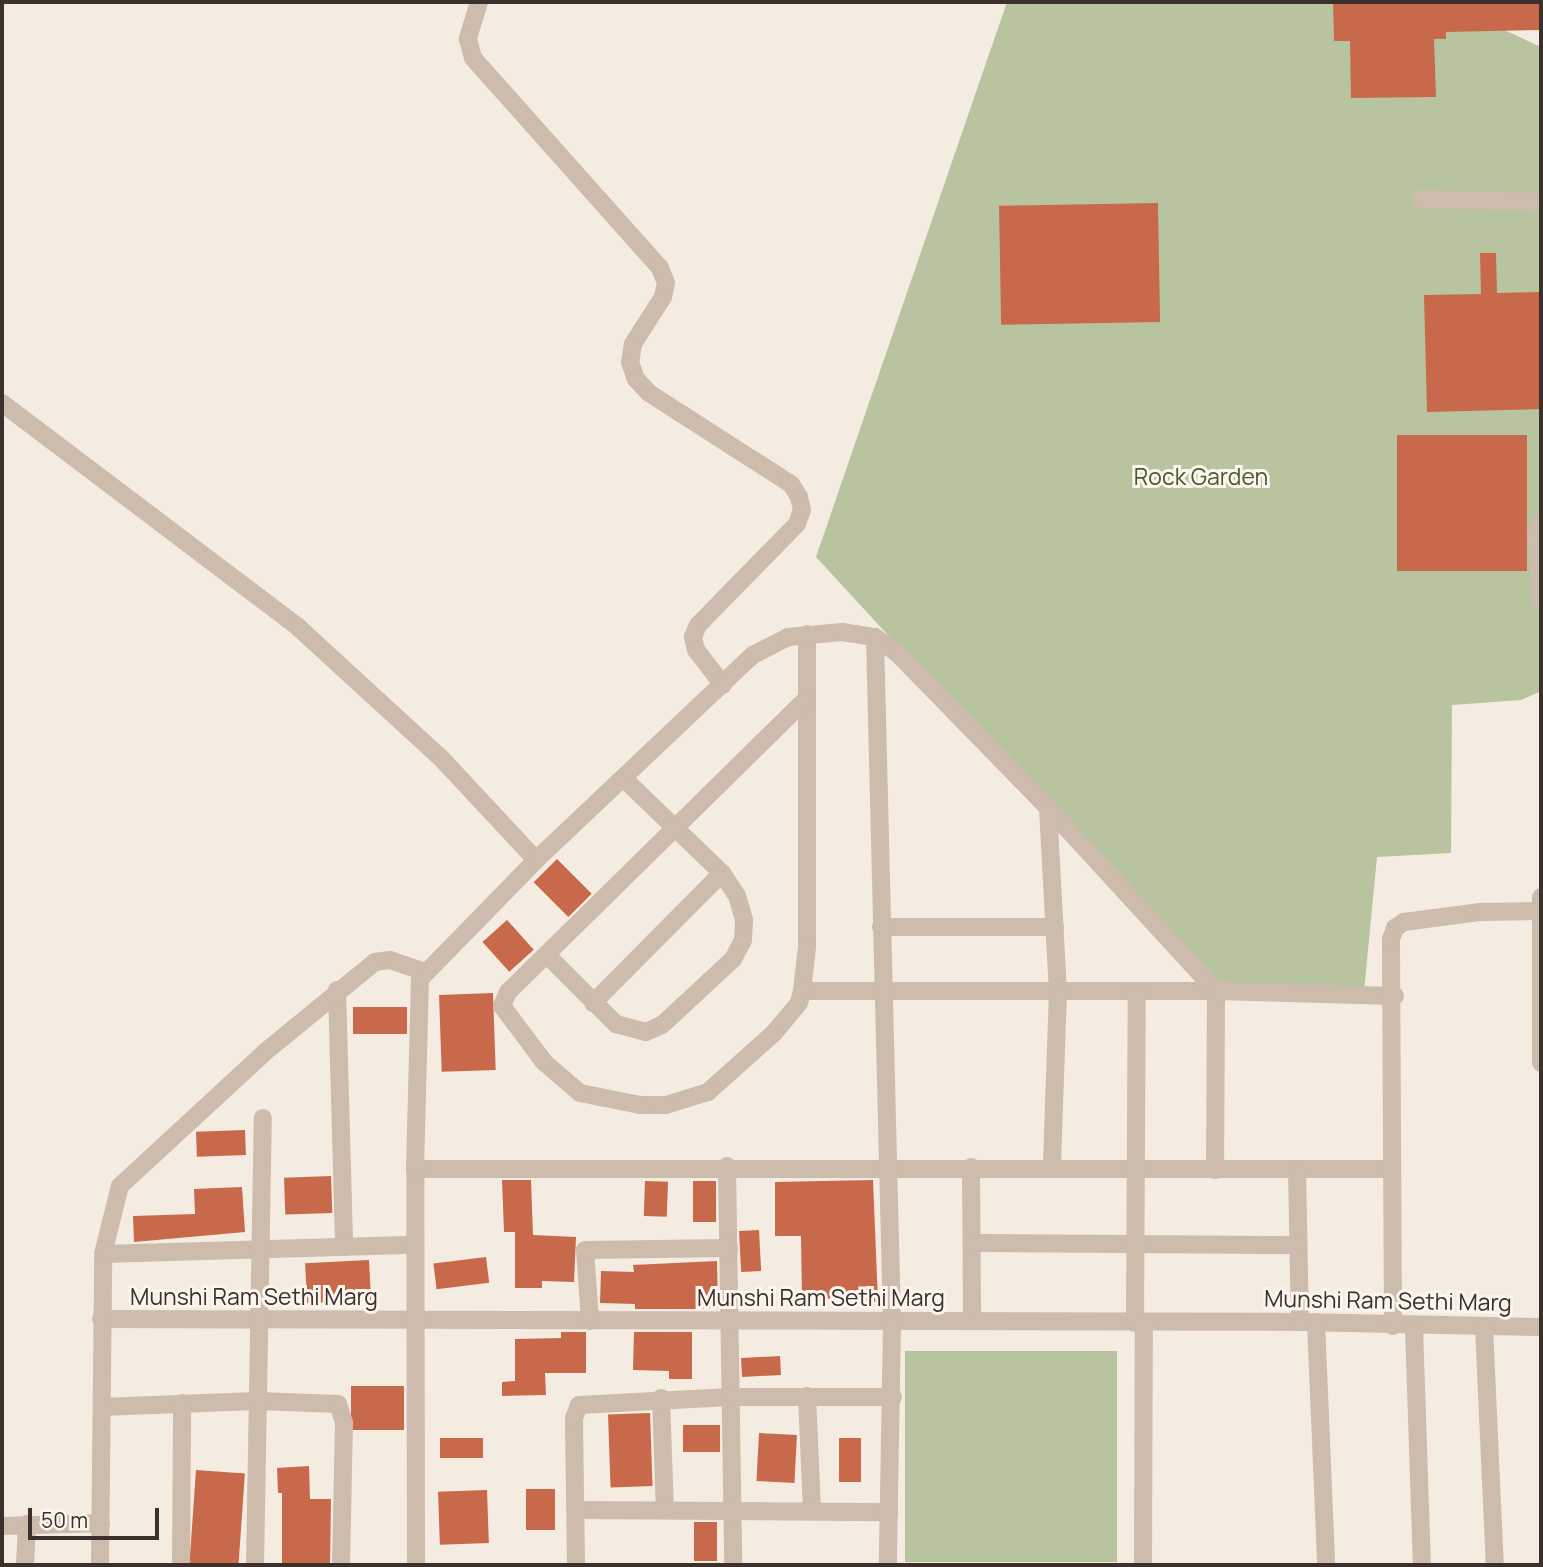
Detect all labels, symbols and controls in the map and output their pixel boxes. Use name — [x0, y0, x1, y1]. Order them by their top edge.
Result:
park label: Rock Garden — [1134, 462, 1268, 490]
street label: Munshi Ram Sethi Marg — [130, 1282, 378, 1310]
street label: Munshi Ram Sethi Marg — [697, 1283, 945, 1311]
street label: Munshi Ram Sethi Marg — [1264, 1284, 1512, 1316]
scale bar — [32, 1494, 163, 1538]
text: 50 m — [41, 1506, 88, 1534]

